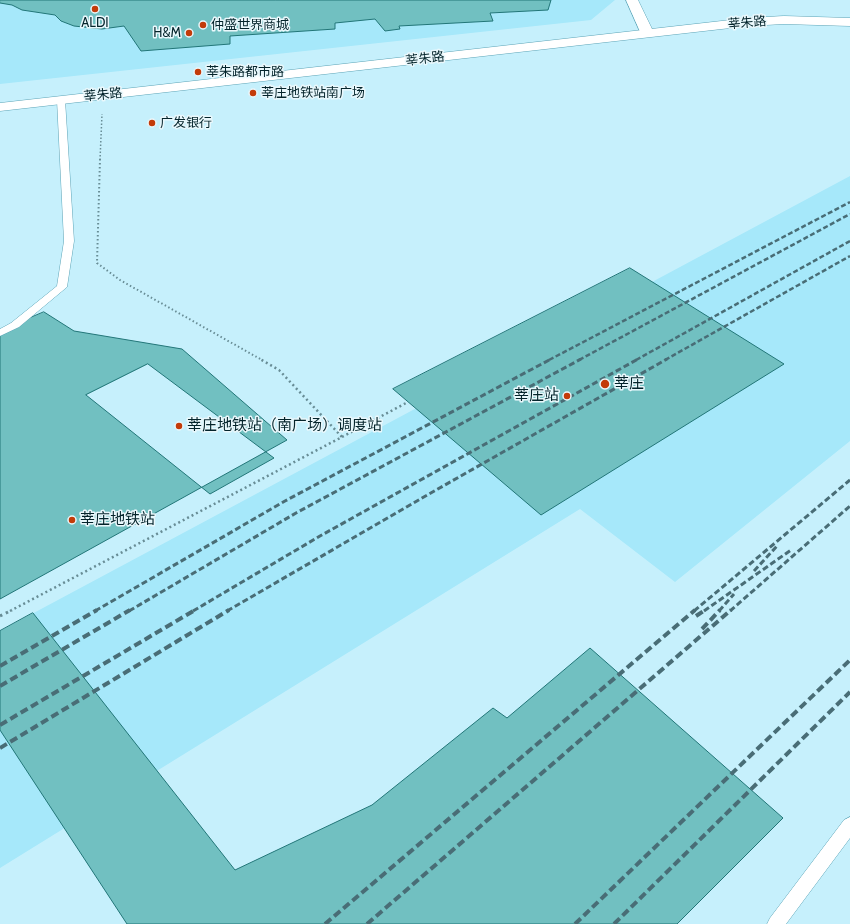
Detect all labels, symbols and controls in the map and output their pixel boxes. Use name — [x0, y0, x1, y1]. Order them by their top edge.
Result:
marker: ALDI — [90, 4, 100, 14]
street label: 莘朱路 — [727, 14, 767, 32]
place label: ALDI — [81, 15, 109, 31]
place label: 仲盛世界商城 — [211, 17, 289, 33]
marker: 仲盛世界商城 — [198, 20, 208, 30]
place label: H&M — [153, 25, 181, 41]
marker: H&M — [184, 28, 194, 38]
street label: 莘朱路 — [405, 49, 445, 69]
place label: 莘朱路都市路 — [206, 64, 284, 80]
marker: 莘朱路都市路 — [193, 67, 203, 77]
street label: 莘朱路 — [83, 85, 123, 105]
place label: 莘庄地铁站南广场 — [261, 85, 365, 101]
marker: 莘庄地铁站南广场 — [248, 88, 258, 98]
place label: 广发银行 — [160, 115, 212, 131]
marker: 广发银行 — [147, 118, 157, 128]
place label: 莘庄 — [614, 375, 644, 393]
marker: 莘庄 — [599, 378, 611, 390]
place label: 莘庄站 — [514, 387, 559, 405]
marker: 莘庄站 — [562, 391, 572, 401]
place label: 莘庄地铁站（南广场）调度站 — [187, 417, 382, 435]
marker: 莘庄地铁站（南广场）调度站 — [174, 421, 184, 431]
place label: 莘庄地铁站 — [80, 511, 155, 529]
marker: 莘庄地铁站 — [67, 515, 77, 525]

